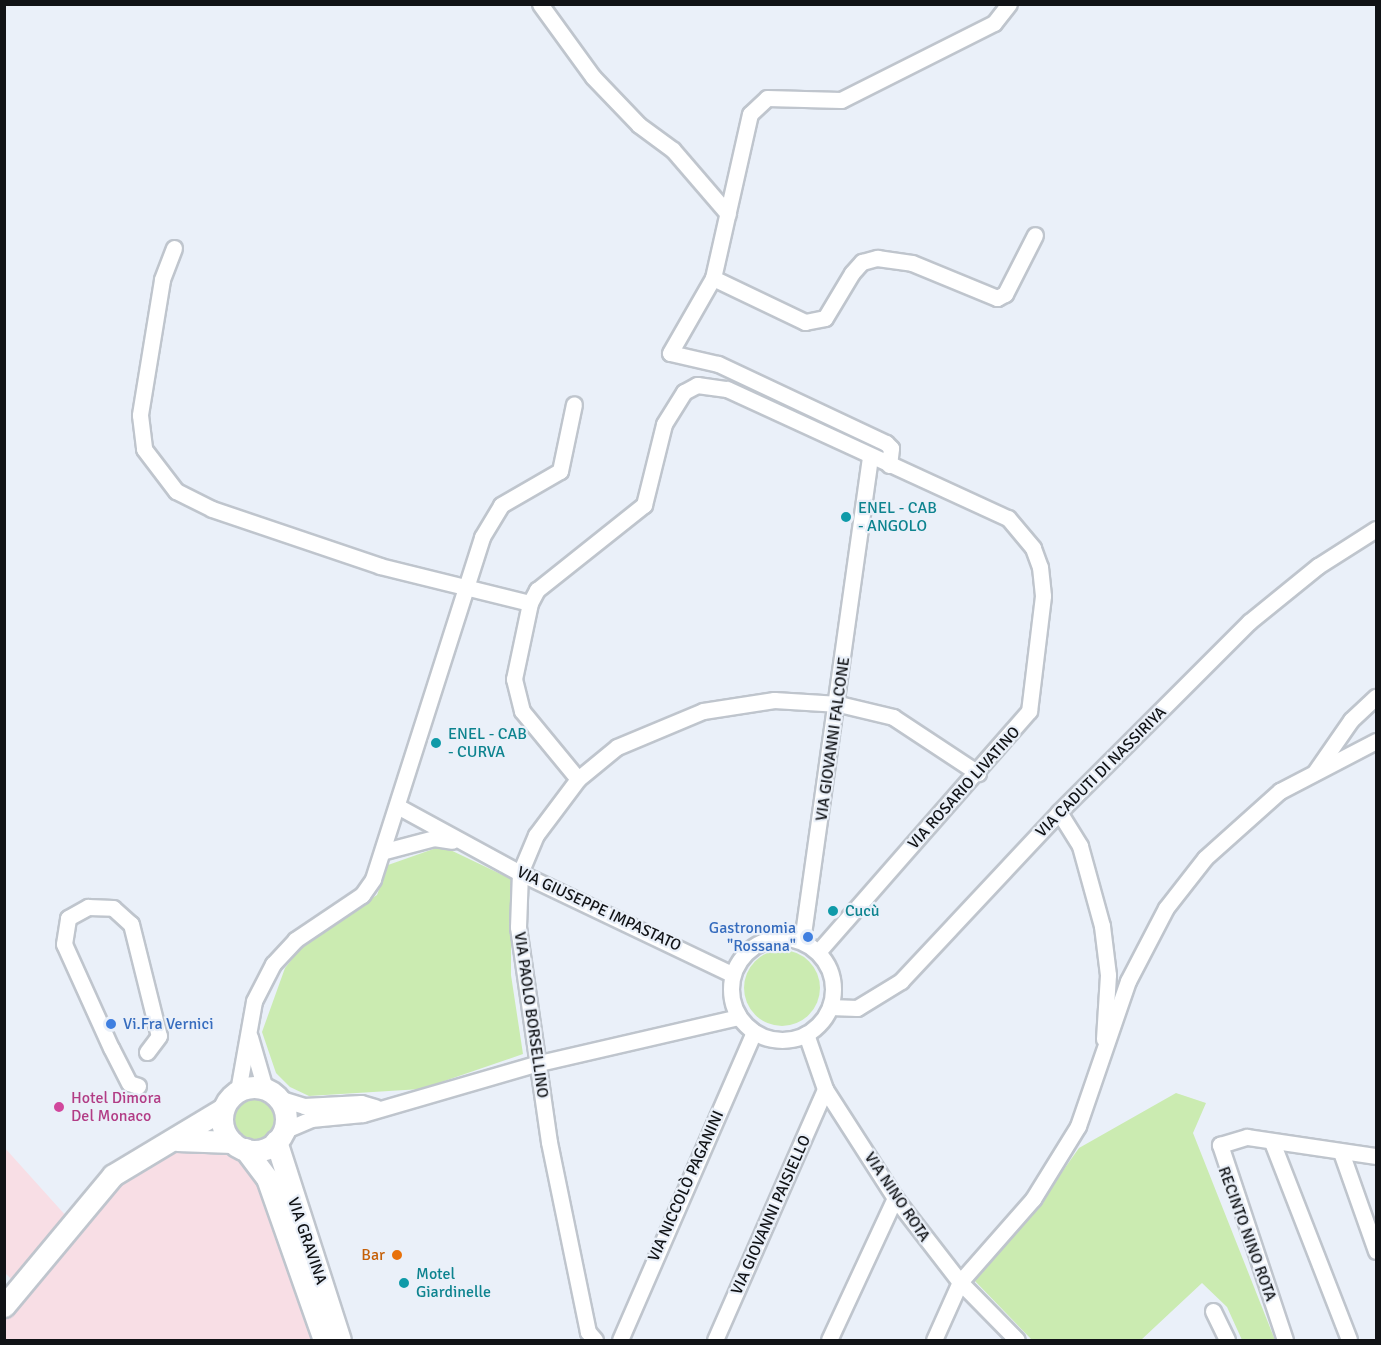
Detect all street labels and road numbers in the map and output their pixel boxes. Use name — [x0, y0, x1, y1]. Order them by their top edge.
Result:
street label: VIA GIOVANNI FALCONE — [812, 656, 854, 822]
street label: VIA CADUTI DI NASSIRIYA — [1032, 703, 1170, 841]
street label: VIA ROSARIO LIVATINO — [904, 723, 1024, 853]
street label: VIA GIUSEPPE IMPASTATO — [514, 862, 684, 956]
street label: VIA PAOLO BORSELLINO — [510, 931, 552, 1099]
street label: VIA NICCOLÒ PAGANINI — [644, 1108, 728, 1264]
street label: VIA GIOVANNI PAISIELLO — [727, 1132, 815, 1298]
street label: VIA NINO ROTA — [860, 1149, 934, 1245]
street label: RECINTO NINO ROTA — [1214, 1164, 1280, 1304]
street label: VIA GRAVINA — [283, 1195, 331, 1287]

